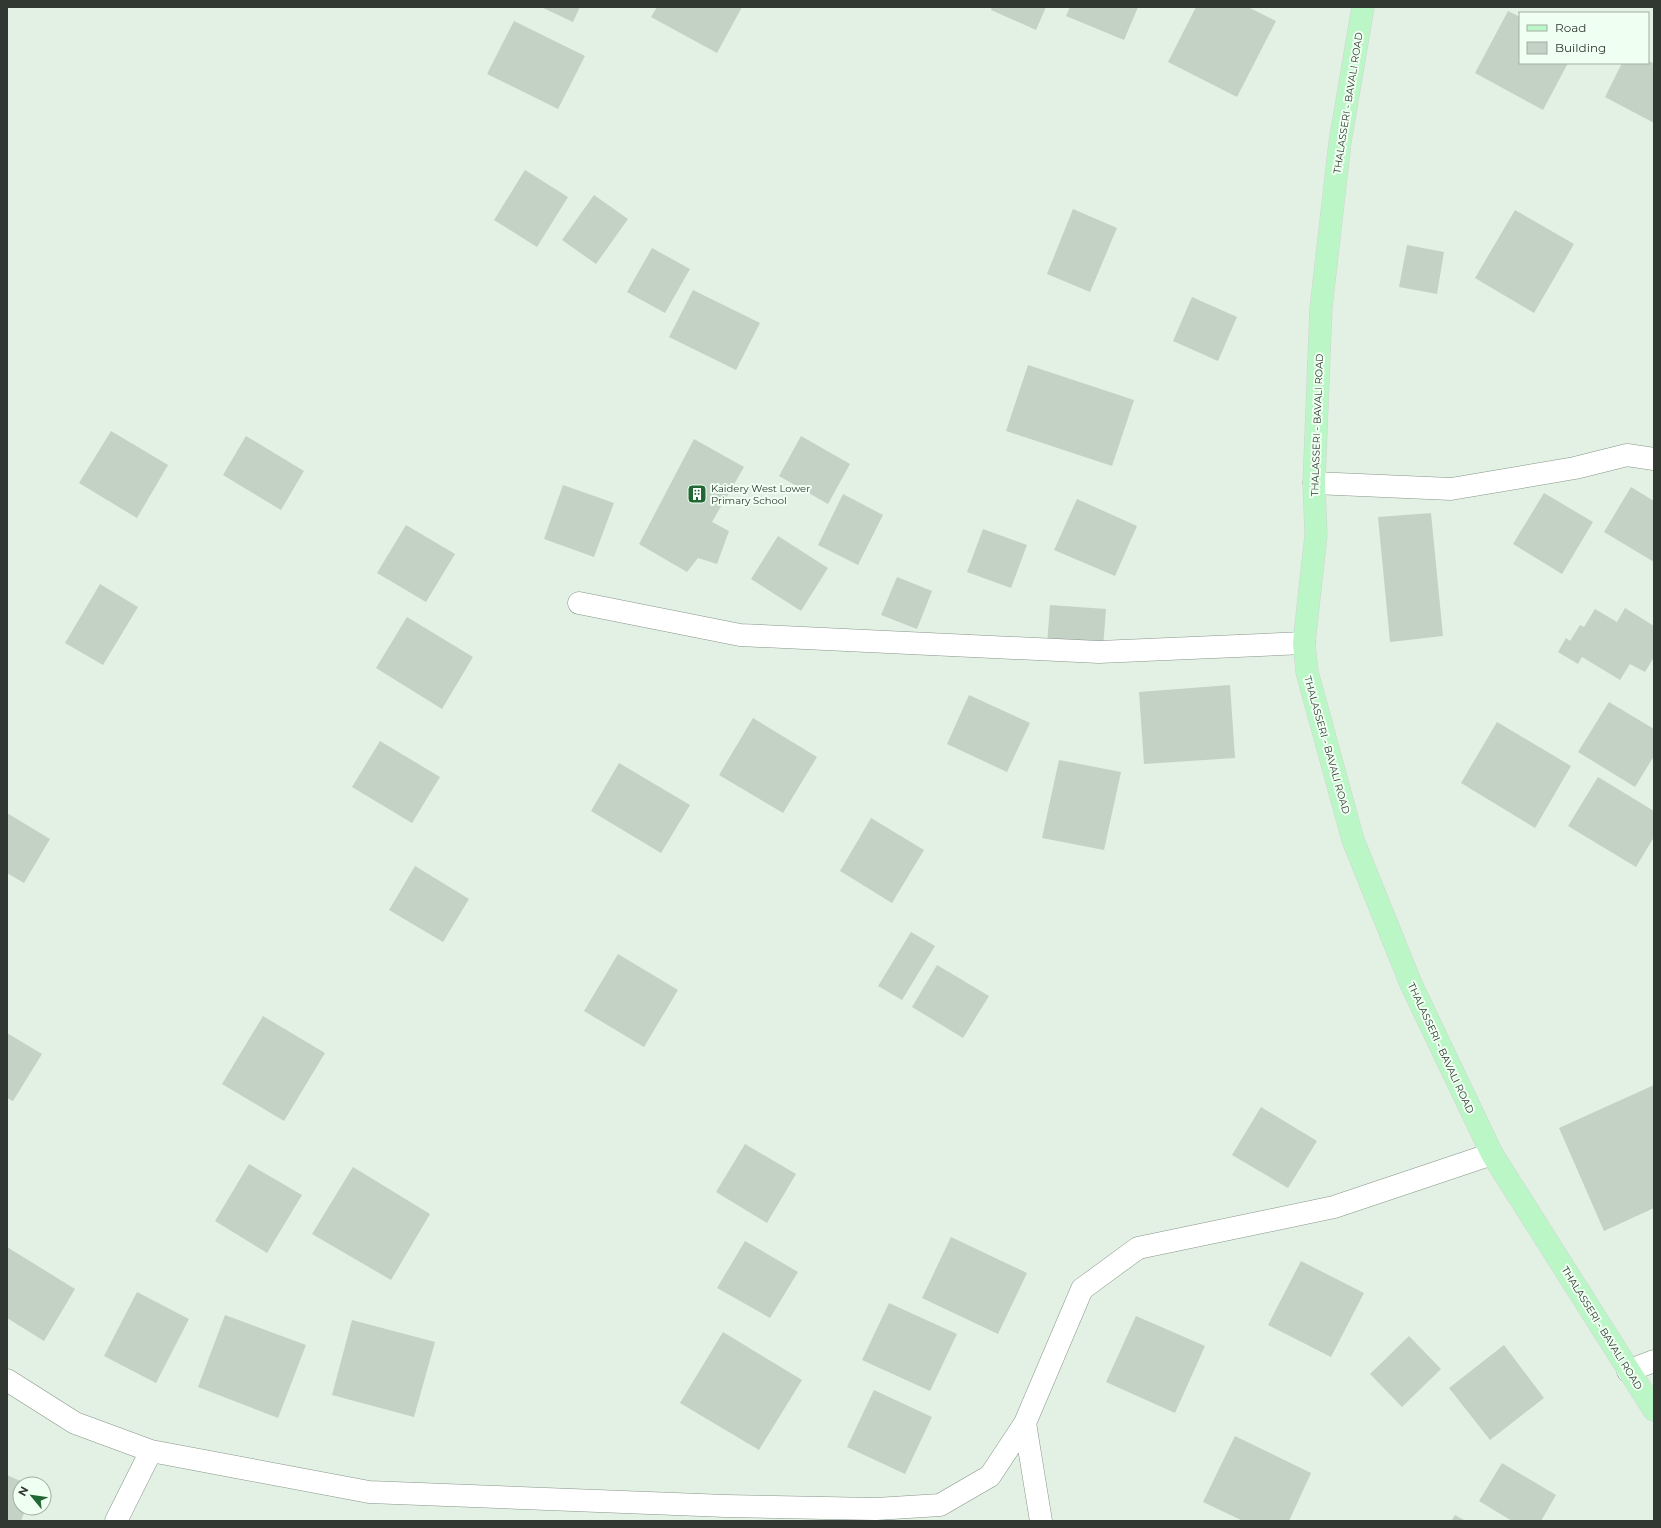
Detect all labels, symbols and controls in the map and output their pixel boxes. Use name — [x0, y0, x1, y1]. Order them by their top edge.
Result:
legend — [1519, 12, 1649, 64]
text: Road — [1555, 20, 1586, 35]
street label: THALASSERI - BAVALI ROAD — [1330, 31, 1366, 175]
text: Building — [1555, 40, 1606, 55]
street label: THALASSERI - BAVALI ROAD — [1308, 353, 1326, 497]
place label: Kaidery West Lower Primary School — [711, 482, 810, 507]
building icon: Kaidery West Lower Primary School — [686, 483, 708, 505]
street label: THALASSERI - BAVALI ROAD — [1301, 674, 1353, 816]
street label: THALASSERI - BAVALI ROAD — [1405, 980, 1477, 1116]
street label: THALASSERI - BAVALI ROAD — [1559, 1264, 1645, 1392]
north arrow — [12, 1476, 52, 1516]
text: N — [15, 1484, 32, 1498]

